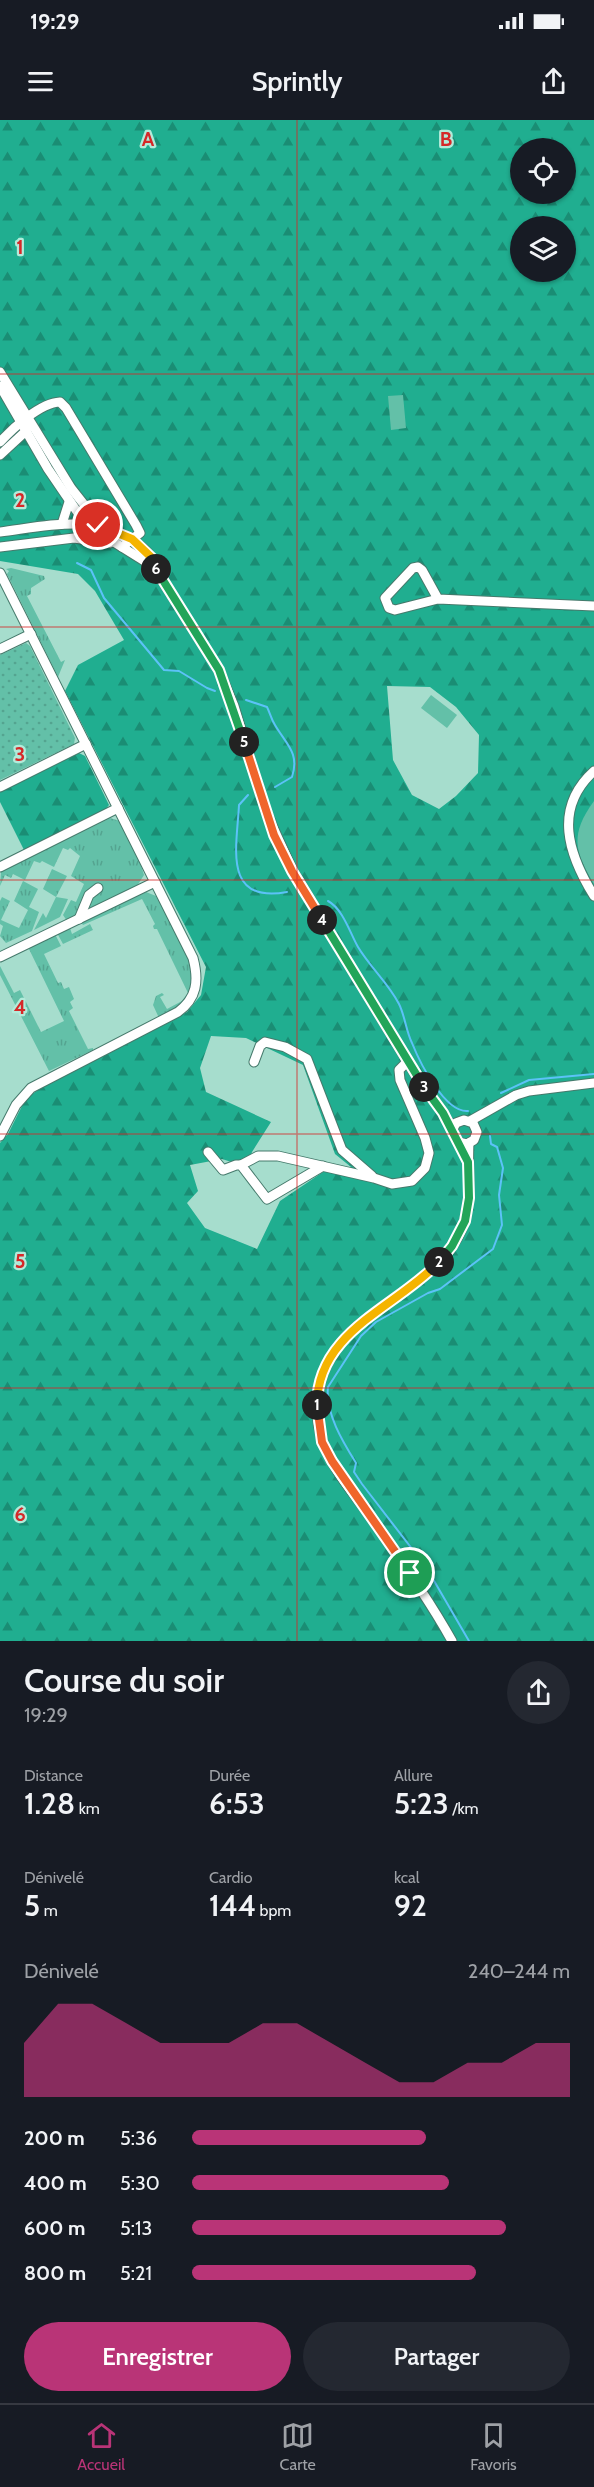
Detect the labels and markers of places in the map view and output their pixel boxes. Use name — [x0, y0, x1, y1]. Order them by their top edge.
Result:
pin — [72, 499, 123, 550]
pin: 6 — [141, 554, 171, 584]
pin: 5 — [229, 727, 259, 757]
pin: 4 — [307, 905, 337, 935]
pin: 3 — [409, 1072, 439, 1102]
pin: 2 — [424, 1247, 454, 1277]
pin: 1 — [302, 1390, 332, 1420]
pin — [384, 1547, 435, 1598]

